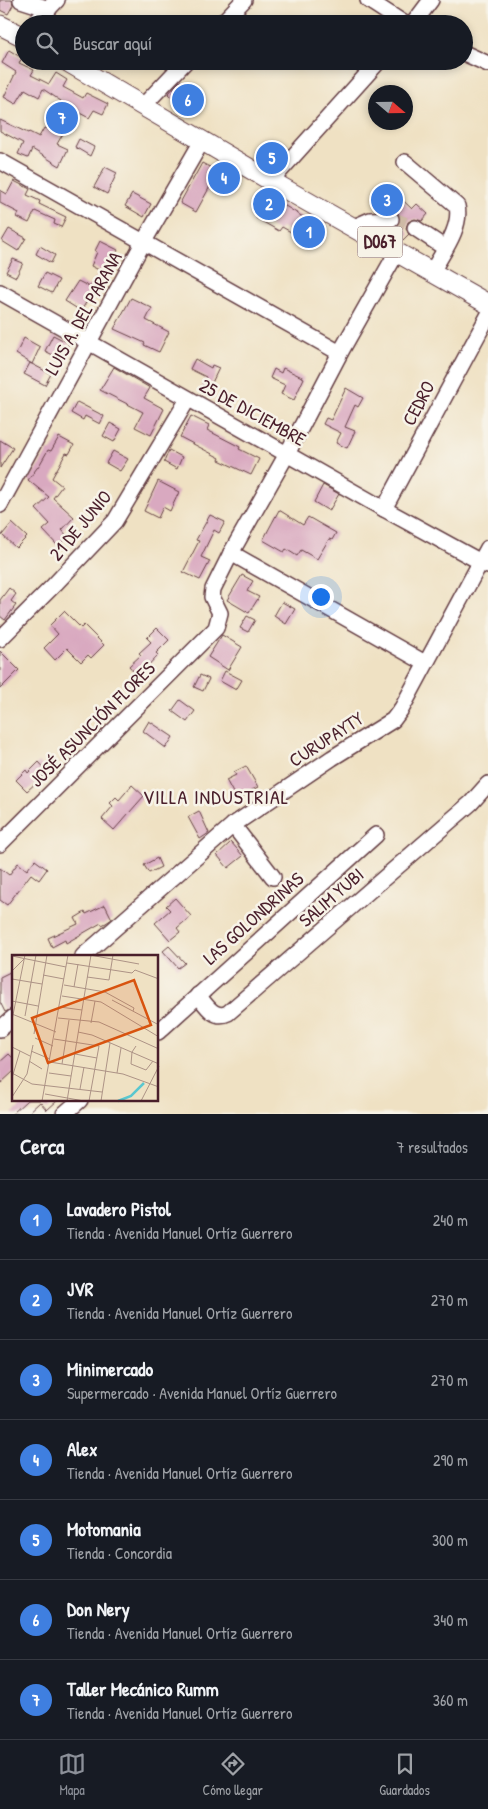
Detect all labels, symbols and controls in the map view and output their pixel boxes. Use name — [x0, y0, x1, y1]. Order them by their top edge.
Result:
search box — [15, 15, 473, 70]
icon: search — [33, 29, 61, 57]
text: Buscar aquí — [73, 30, 152, 56]
pin: 6 — [172, 81, 204, 119]
north arrow — [368, 85, 413, 130]
pin: 7 — [46, 99, 78, 137]
pin: 5 — [256, 139, 288, 177]
pin: 4 — [208, 159, 240, 197]
pin: 3 — [371, 181, 403, 219]
pin: 2 — [253, 185, 285, 223]
pin: 1 — [293, 213, 325, 251]
road number: D067 — [358, 226, 402, 258]
street label: LUIS A. DEL PARANA — [38, 247, 128, 379]
street label: 25 DE DICIEMBRE — [195, 372, 311, 452]
street label: CEDRO — [395, 376, 441, 430]
street label: 21 DE JUNIO — [43, 484, 117, 566]
your location — [308, 584, 334, 610]
street label: JOSÉ ASUNCIÓN FLORES — [23, 655, 161, 793]
street label: CURUPAYTY — [284, 705, 369, 773]
district label: VILLA INDUSTRIAL — [143, 783, 289, 810]
street label: SALIM YUBI — [293, 862, 369, 932]
street label: LAS GOLONDRINAS — [197, 866, 309, 970]
inset map — [12, 955, 159, 1102]
text: Cerca — [20, 1132, 64, 1161]
text: 7 resultados — [396, 1136, 468, 1158]
text: Lavadero Pistol — [67, 1196, 171, 1222]
text: 1 — [33, 1209, 39, 1231]
text: 240 m — [433, 1209, 468, 1231]
text: Tienda · Avenida Manuel Ortíz Guerrero — [67, 1222, 292, 1244]
text: JVR — [67, 1276, 93, 1302]
text: 2 — [32, 1289, 40, 1311]
text: 270 m — [431, 1289, 468, 1311]
text: Tienda · Avenida Manuel Ortíz Guerrero — [67, 1302, 292, 1324]
text: Minimercado — [67, 1356, 153, 1382]
text: 3 — [32, 1369, 40, 1391]
text: 270 m — [431, 1369, 468, 1391]
text: Supermercado · Avenida Manuel Ortíz Guerrero — [67, 1382, 337, 1404]
text: Alex — [67, 1436, 97, 1462]
text: 4 — [33, 1449, 39, 1471]
text: 290 m — [433, 1449, 468, 1471]
text: Tienda · Avenida Manuel Ortíz Guerrero — [67, 1462, 292, 1484]
text: Motomania — [67, 1516, 141, 1542]
text: 5 — [33, 1529, 39, 1551]
text: 300 m — [432, 1529, 468, 1551]
text: Tienda · Concordia — [67, 1542, 172, 1564]
text: Don Nery — [67, 1596, 130, 1622]
text: 6 — [33, 1609, 39, 1631]
text: 340 m — [433, 1609, 468, 1631]
text: Tienda · Avenida Manuel Ortíz Guerrero — [67, 1622, 292, 1644]
text: Taller Mecánico Rumm — [67, 1676, 219, 1702]
text: 7 — [32, 1689, 40, 1711]
text: 360 m — [433, 1689, 468, 1711]
text: Tienda · Avenida Manuel Ortíz Guerrero — [67, 1702, 292, 1724]
tab: Mapa — [58, 1750, 86, 1799]
tab: Cómo llegar — [202, 1750, 263, 1799]
tab: Guardados — [379, 1750, 430, 1799]

